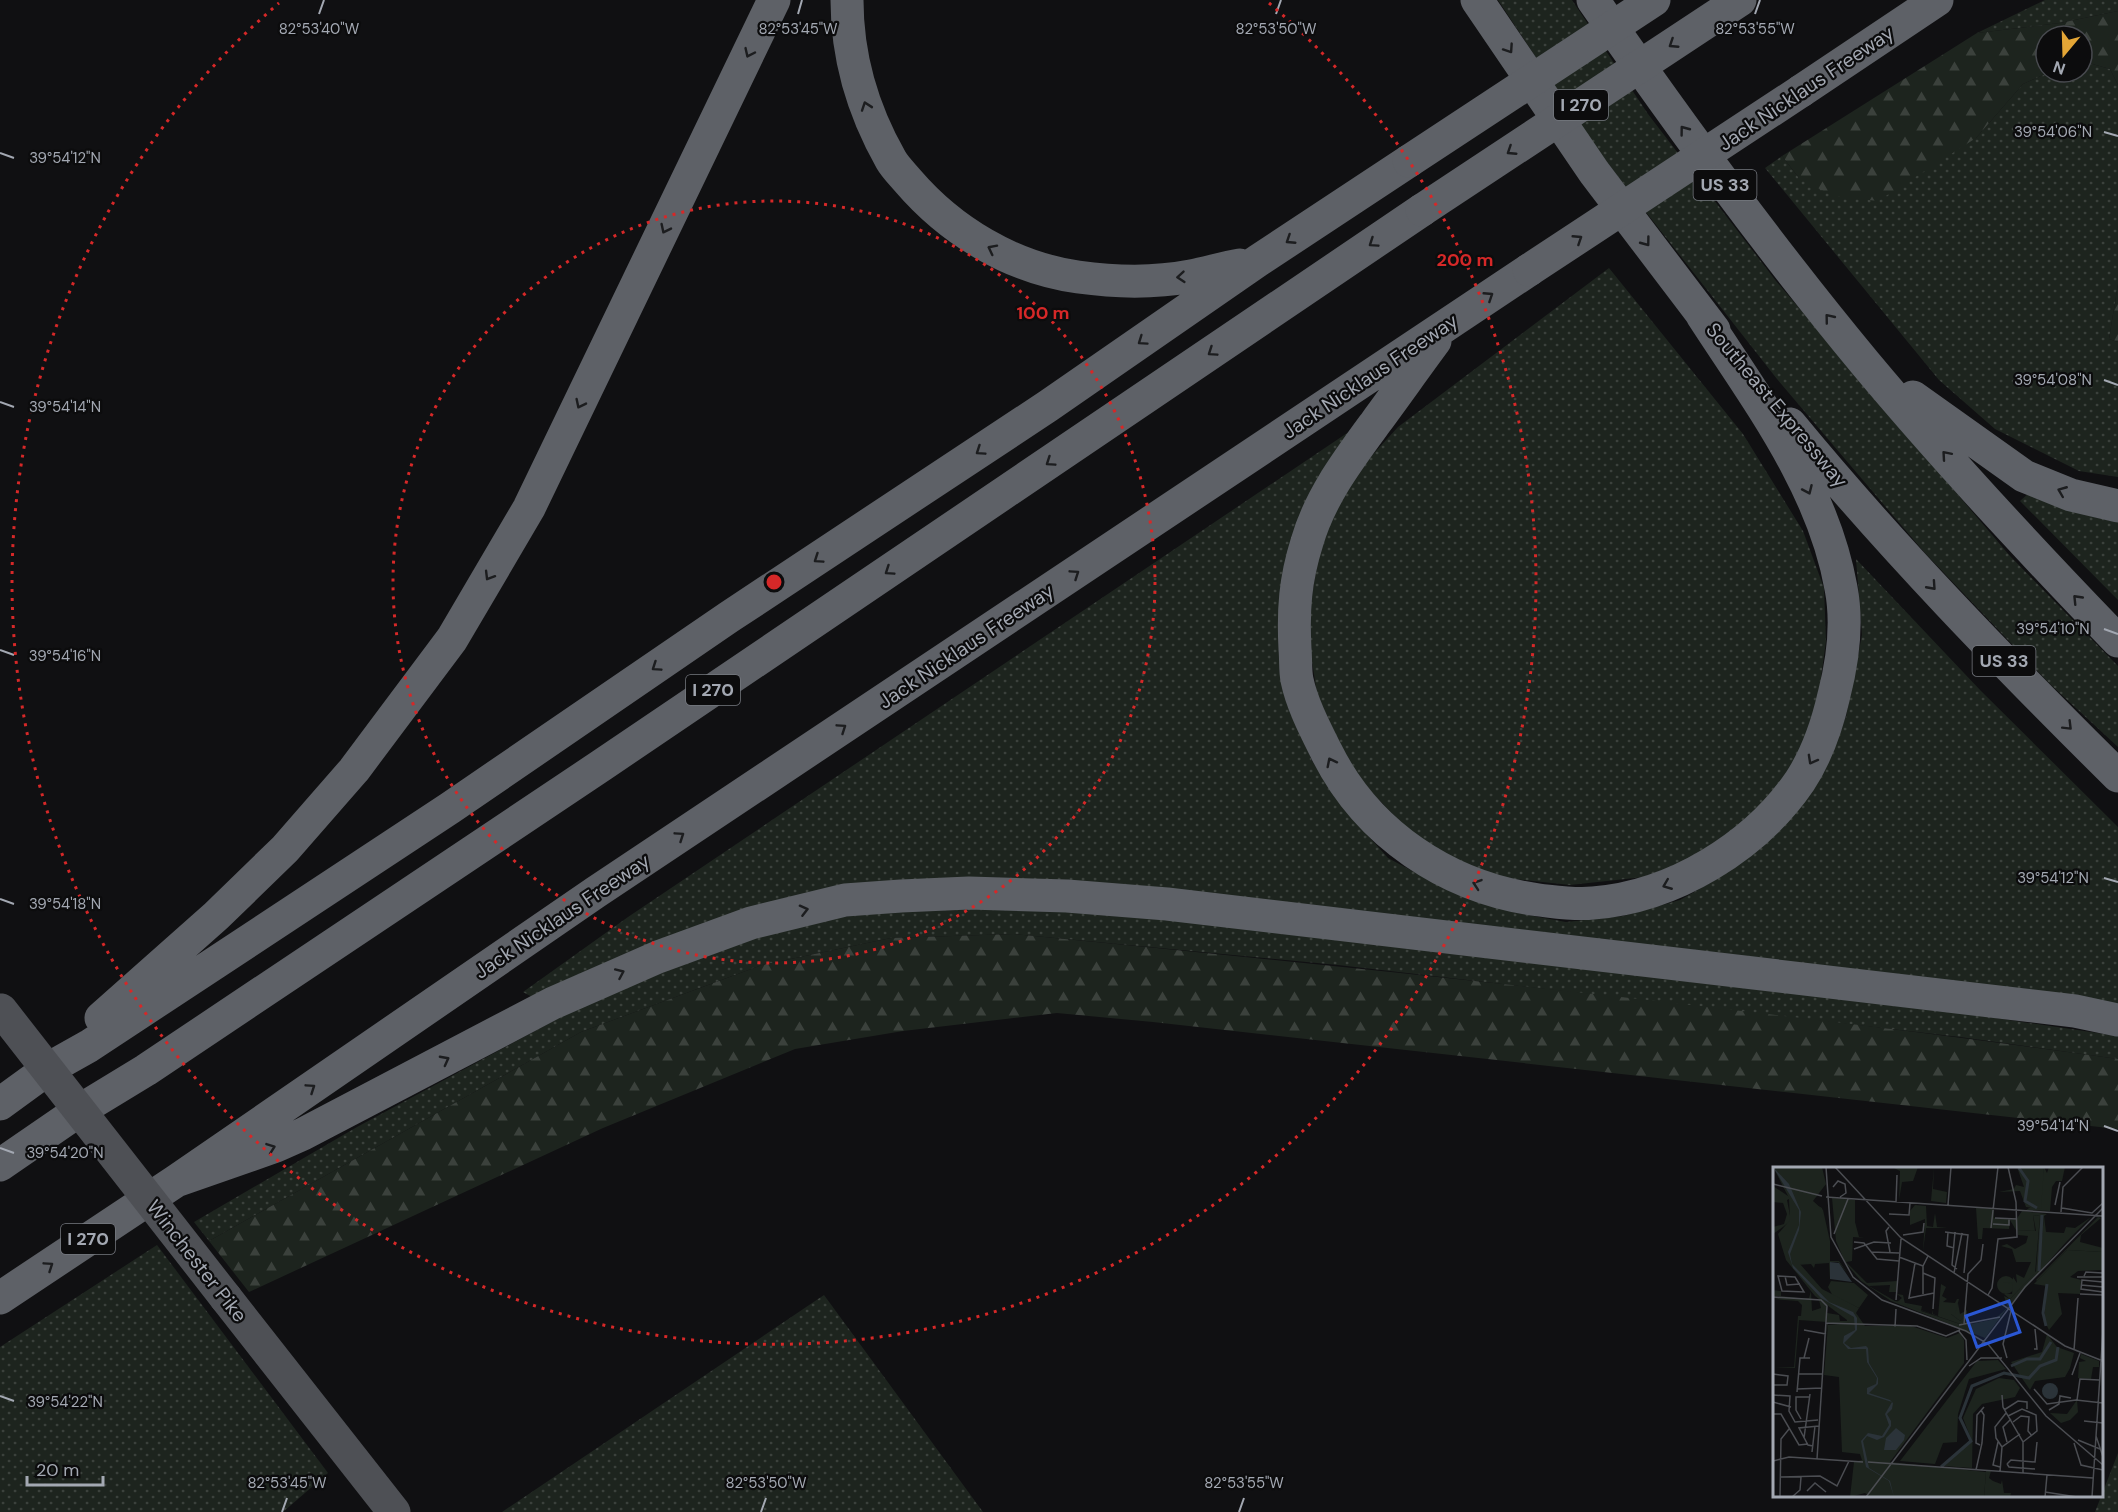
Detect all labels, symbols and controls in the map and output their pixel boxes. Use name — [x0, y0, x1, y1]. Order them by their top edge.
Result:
text: 82°53'40"W — [279, 19, 360, 39]
text: 82°53'45"W — [758, 19, 838, 39]
text: 82°53'50"W — [1236, 19, 1317, 39]
street label: Jack Nicklaus Freeway — [1713, 19, 1899, 157]
text: 82°53'55"W — [1715, 19, 1795, 39]
north arrow — [2034, 24, 2094, 84]
one-way arrow — [1669, 37, 1680, 48]
one-way arrow — [1502, 42, 1513, 53]
one-way arrow — [745, 46, 757, 57]
text: N — [2050, 56, 2068, 80]
road number: I 270 — [1554, 90, 1608, 120]
one-way arrow — [860, 101, 873, 112]
text: 39°54'06"N — [2014, 122, 2092, 142]
one-way arrow — [1680, 125, 1691, 136]
one-way arrow — [1507, 144, 1517, 156]
text: 39°54'12"N — [29, 148, 101, 168]
road number: US 33 — [1694, 170, 1756, 200]
one-way arrow — [661, 222, 672, 233]
one-way arrow — [1286, 232, 1296, 244]
one-way arrow — [1572, 235, 1583, 246]
one-way arrow — [1369, 236, 1380, 247]
one-way arrow — [1639, 236, 1650, 247]
one-way arrow — [987, 244, 998, 256]
text: 200 m — [1437, 248, 1493, 272]
one-way arrow — [1177, 270, 1186, 283]
one-way arrow — [1483, 292, 1493, 304]
text: 100 m — [1016, 301, 1070, 325]
street label: Jack Nicklaus Freeway — [1277, 307, 1463, 445]
one-way arrow — [1825, 313, 1836, 324]
street label: Southeast Expressway — [1700, 317, 1854, 493]
one-way arrow — [1137, 334, 1148, 345]
one-way arrow — [1208, 345, 1219, 356]
text: 39°54'08"N — [2014, 370, 2092, 390]
text: 39°54'14"N — [29, 397, 101, 417]
one-way arrow — [576, 398, 588, 409]
one-way arrow — [976, 444, 987, 455]
one-way arrow — [1942, 451, 1953, 462]
one-way arrow — [1046, 455, 1057, 466]
one-way arrow — [1800, 484, 1812, 495]
one-way arrow — [2057, 486, 2068, 498]
one-way arrow — [814, 551, 824, 563]
one-way arrow — [885, 564, 896, 575]
one-way arrow — [484, 570, 496, 581]
one-way arrow — [1068, 570, 1079, 581]
centre of rings — [764, 572, 784, 592]
street label: Jack Nicklaus Freeway — [873, 577, 1059, 715]
one-way arrow — [1925, 579, 1936, 589]
one-way arrow — [2074, 595, 2085, 606]
text: 39°54'10"N — [2016, 619, 2090, 639]
text: 39°54'16"N — [29, 646, 101, 666]
road number: US 33 — [1972, 646, 2036, 676]
one-way arrow — [652, 660, 663, 671]
road number: I 270 — [686, 675, 740, 705]
one-way arrow — [2061, 719, 2071, 730]
one-way arrow — [836, 724, 847, 735]
one-way arrow — [1808, 754, 1819, 764]
one-way arrow — [1327, 757, 1339, 768]
one-way arrow — [673, 832, 684, 843]
street label: Jack Nicklaus Freeway — [469, 847, 655, 985]
text: 39°54'12"N — [2017, 868, 2089, 888]
one-way arrow — [1662, 877, 1673, 890]
one-way arrow — [1472, 879, 1483, 892]
text: 39°54'18"N — [29, 894, 101, 914]
one-way arrow — [798, 904, 808, 917]
one-way arrow — [613, 969, 624, 981]
one-way arrow — [439, 1056, 449, 1067]
one-way arrow — [304, 1084, 315, 1095]
text: 39°54'14"N — [2017, 1116, 2089, 1136]
text: 39°54'20"N — [26, 1143, 104, 1163]
one-way arrow — [265, 1143, 276, 1155]
inset map — [1773, 1167, 2103, 1497]
street label: Winchester Pike — [141, 1195, 253, 1327]
road number: I 270 — [61, 1224, 115, 1254]
one-way arrow — [42, 1262, 53, 1273]
text: 39°54'22"N — [27, 1392, 103, 1412]
scale bar — [27, 1449, 104, 1487]
text: 20 m — [36, 1458, 79, 1482]
text: 82°53'45"W — [247, 1473, 327, 1493]
text: 82°53'50"W — [726, 1473, 807, 1493]
text: 82°53'55"W — [1204, 1473, 1284, 1493]

